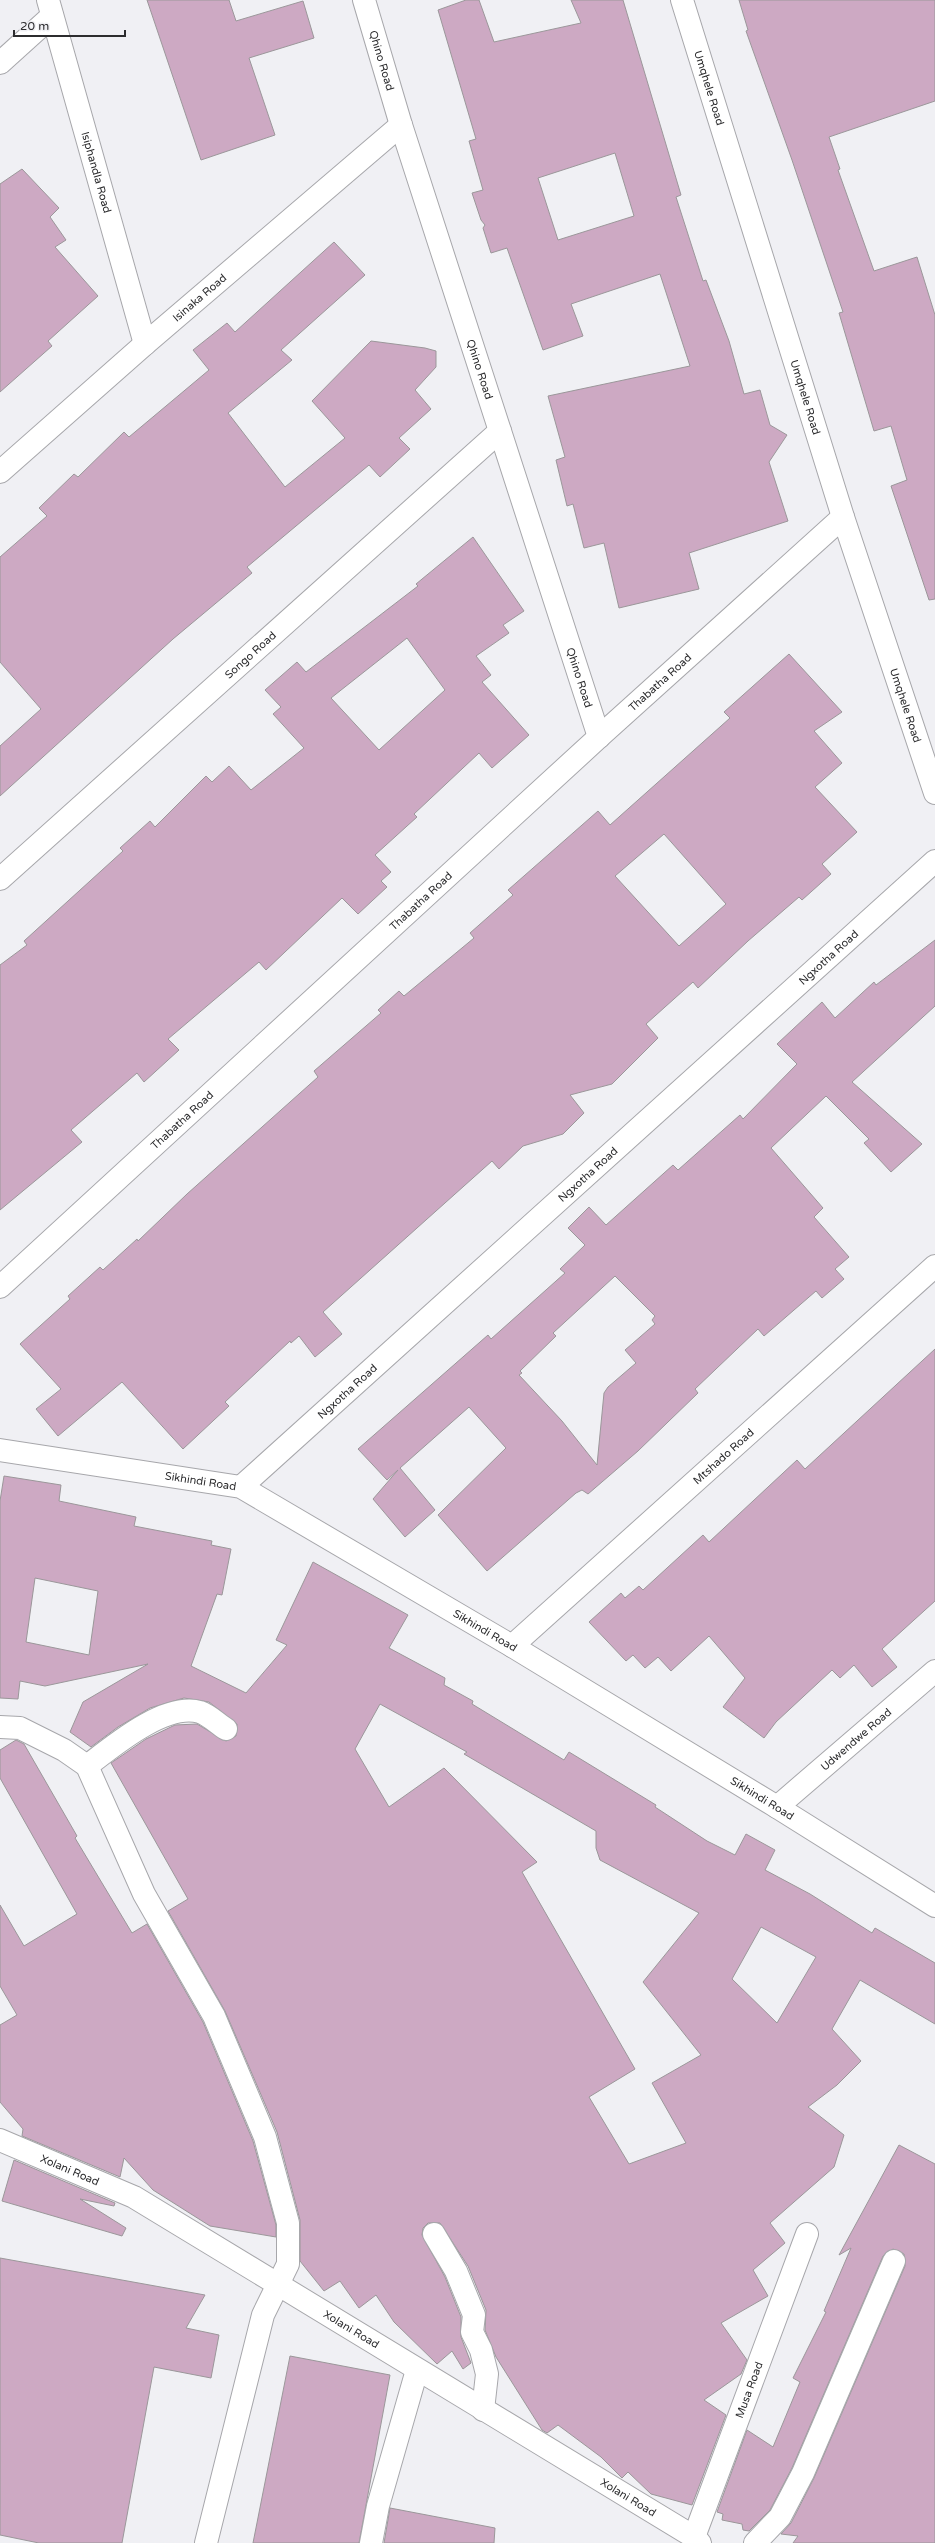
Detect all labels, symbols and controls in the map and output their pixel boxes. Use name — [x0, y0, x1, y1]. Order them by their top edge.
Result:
scale bar — [14, 12, 125, 38]
text: 20 m — [20, 19, 49, 33]
street label: Qhino Road — [367, 29, 397, 92]
street label: Umqhele Road — [692, 49, 727, 127]
street label: Isiphandla Road — [79, 130, 114, 215]
street label: Isinaka Road — [170, 271, 229, 324]
street label: Qhino Road — [464, 338, 496, 401]
street label: Umqhele Road — [788, 358, 823, 436]
street label: Songo Road — [222, 628, 279, 681]
street label: Qhino Road — [564, 646, 596, 709]
street label: Thabatha Road — [626, 651, 694, 714]
street label: Umqhele Road — [887, 666, 924, 744]
street label: Thabatha Road — [387, 869, 455, 933]
street label: Ngxotha Road — [796, 927, 861, 987]
street label: Thabatha Road — [148, 1088, 216, 1152]
street label: Ngxotha Road — [555, 1144, 620, 1204]
street label: Ngxotha Road — [315, 1361, 380, 1421]
street label: Mtshado Road — [690, 1426, 756, 1487]
street label: Sikhindi Road — [164, 1469, 237, 1493]
street label: Sikhindi Road — [451, 1607, 520, 1654]
street label: Udwendwe Road — [818, 1705, 894, 1773]
street label: Sikhindi Road — [728, 1774, 796, 1823]
street label: Xolani Road — [39, 2152, 101, 2188]
street label: Xolani Road — [321, 2307, 382, 2351]
street label: Musa Road — [732, 2360, 765, 2420]
street label: Xolani Road — [598, 2475, 659, 2519]

